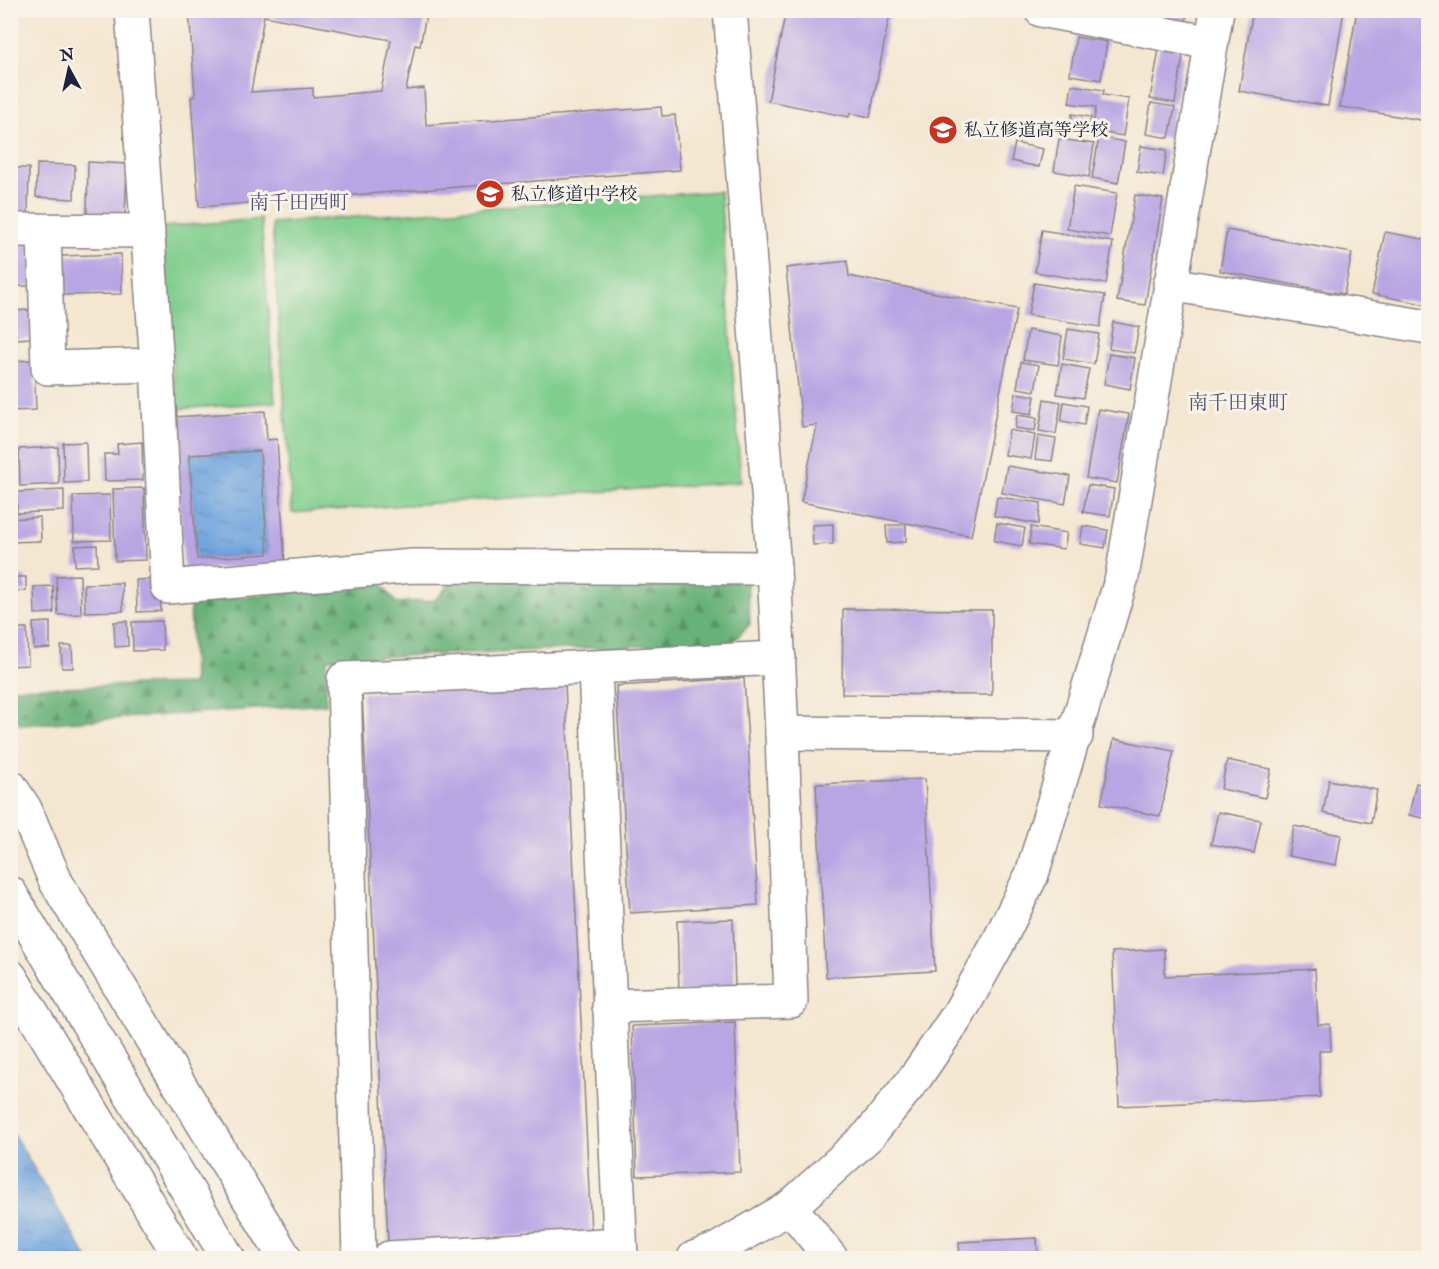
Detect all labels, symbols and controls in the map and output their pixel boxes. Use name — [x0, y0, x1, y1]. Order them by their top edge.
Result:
north arrow — [39, 39, 99, 99]
text: N — [58, 45, 76, 67]
school or university icon: 私立修道高等学校 — [927, 114, 959, 146]
place label: 私立修道高等学校 — [964, 120, 1108, 143]
school or university icon: 私立修道中学校 — [474, 178, 506, 210]
place label: 私立修道中学校 — [511, 184, 637, 207]
district label: 南千田西町 — [249, 191, 349, 216]
district label: 南千田東町 — [1188, 391, 1288, 416]

